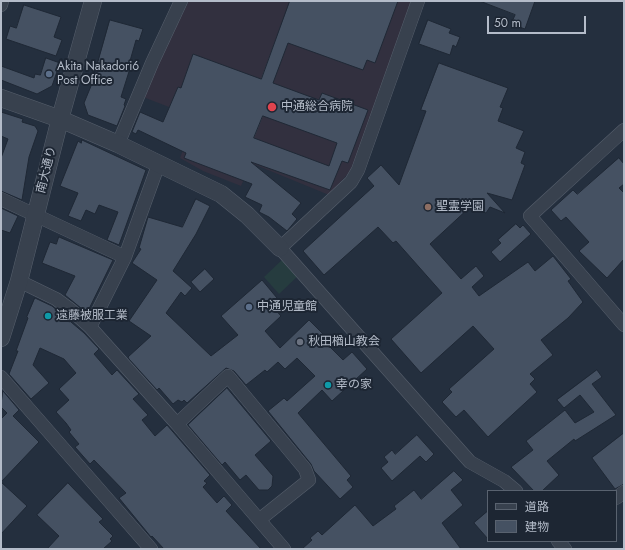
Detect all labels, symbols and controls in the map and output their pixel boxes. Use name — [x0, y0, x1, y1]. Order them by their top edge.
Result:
scale bar — [489, 8, 588, 34]
text: 50 m — [494, 14, 521, 32]
place label: Akita Nakadori6 Post Office — [57, 60, 139, 88]
marker: Akita Nakadori6 Post Office — [44, 69, 54, 79]
place label: 中通総合病院 — [281, 100, 353, 114]
marker: 中通総合病院 — [266, 101, 278, 113]
street label: 南大通り — [34, 145, 60, 195]
place label: 聖霊学園 — [436, 200, 484, 214]
marker: 聖霊学園 — [423, 202, 433, 212]
place label: 中通児童館 — [257, 300, 317, 314]
marker: 中通児童館 — [244, 302, 254, 312]
place label: 遠藤被服工業 — [56, 309, 128, 323]
marker: 遠藤被服工業 — [43, 311, 53, 321]
place label: 秋田楢山教会 — [308, 335, 380, 349]
marker: 秋田楢山教会 — [295, 337, 305, 347]
place label: 幸の家 — [336, 378, 372, 392]
marker: 幸の家 — [323, 380, 333, 390]
legend — [487, 490, 617, 542]
text: 道路 — [525, 498, 549, 516]
text: 建物 — [525, 518, 549, 536]

